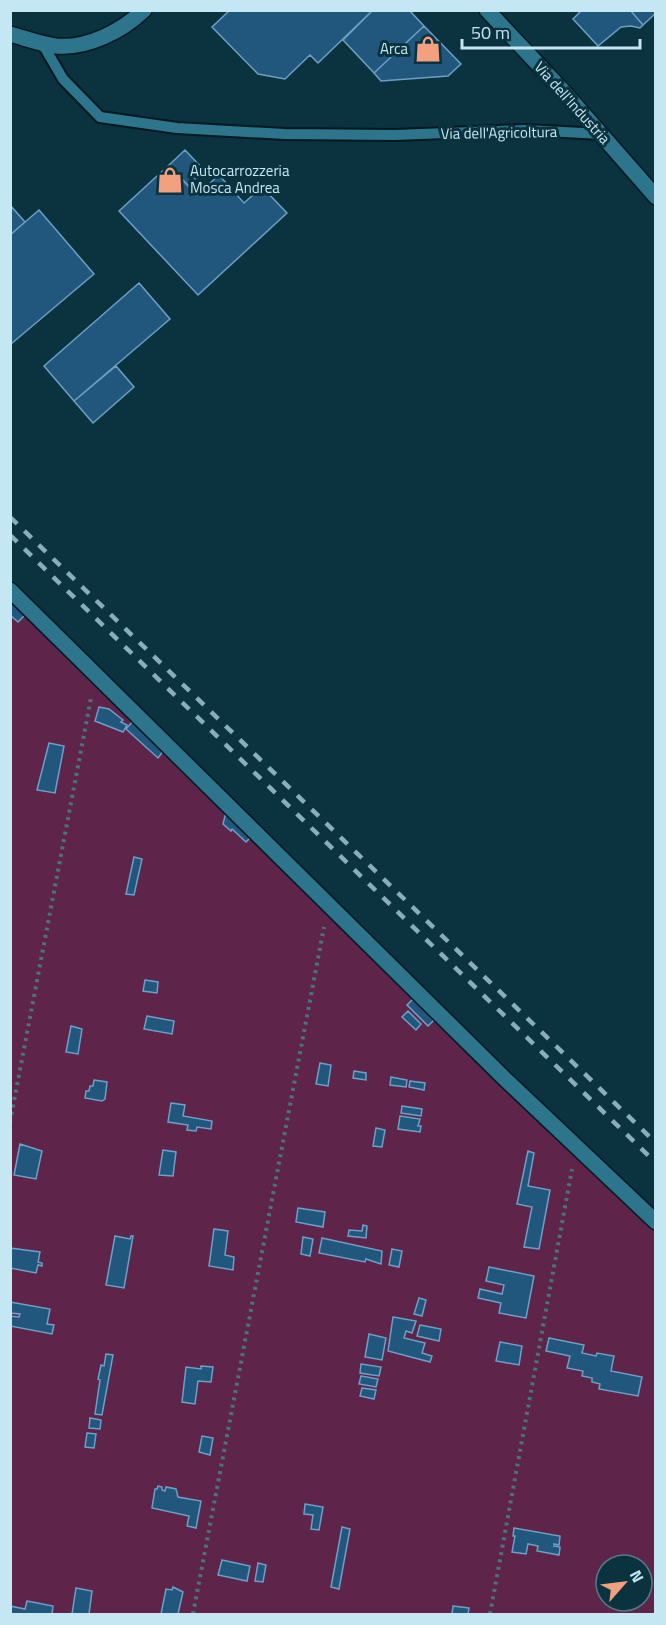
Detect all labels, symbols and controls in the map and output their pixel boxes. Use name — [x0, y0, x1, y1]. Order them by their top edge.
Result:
scale bar — [462, 12, 640, 50]
text: 50 m — [471, 19, 510, 46]
shop icon: Arca — [413, 34, 443, 64]
place label: Arca — [380, 37, 408, 60]
street label: Via dell'Industria — [529, 56, 616, 149]
street label: Via dell'Agricoltura — [441, 120, 558, 145]
place label: Autocarrozzeria Mosca Andrea — [190, 159, 290, 199]
shop icon: Autocarrozzeria Mosca Andrea — [155, 165, 185, 195]
north arrow — [594, 1553, 654, 1613]
text: N — [624, 1565, 650, 1586]

